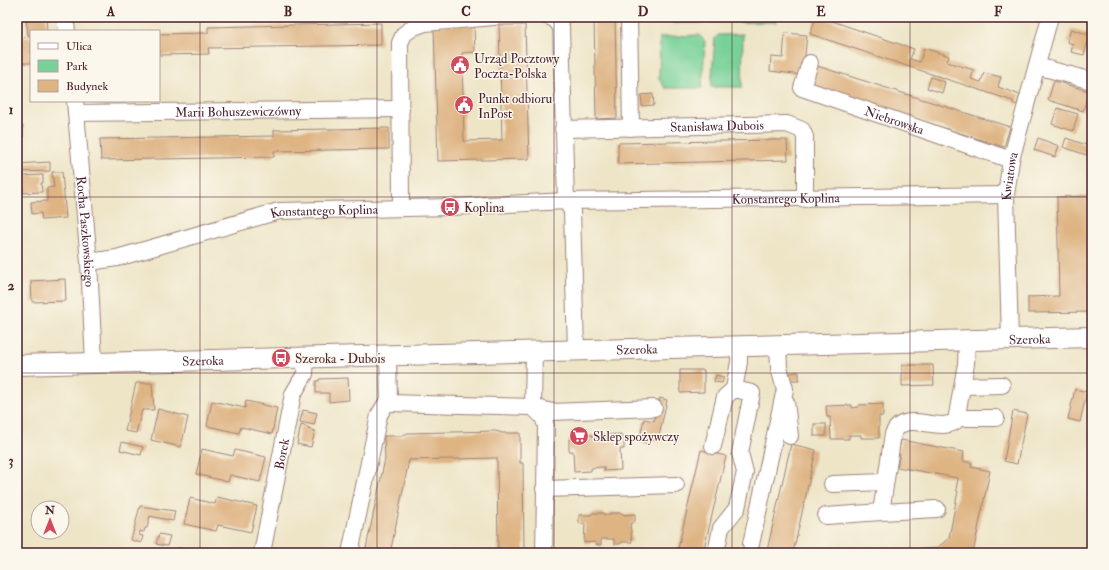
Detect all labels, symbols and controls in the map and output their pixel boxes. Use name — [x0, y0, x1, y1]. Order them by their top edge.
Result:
text: A — [106, 4, 116, 20]
text: B — [284, 4, 292, 20]
text: C — [461, 4, 471, 20]
text: D — [638, 4, 649, 20]
text: E — [816, 4, 826, 20]
text: F — [994, 4, 1003, 20]
legend — [30, 30, 160, 102]
text: Ulica — [66, 39, 93, 54]
place label: Urząd Pocztowy Poczta-Polska — [474, 51, 560, 82]
public building icon: Urząd Pocztowy Poczta-Polska — [449, 54, 471, 76]
text: Park — [66, 59, 88, 74]
text: Budynek — [66, 79, 108, 94]
place label: Punkt odbioru InPost — [478, 91, 553, 122]
public building icon: Punkt odbioru InPost — [453, 94, 475, 116]
text: 1 — [9, 102, 14, 118]
street label: Marii Bohuszewiczówny — [175, 103, 302, 121]
street label: Niebrowska — [862, 103, 926, 139]
street label: Stanisława Dubois — [670, 118, 765, 136]
street label: Kwiatowa — [999, 150, 1022, 201]
street label: Rocha Paszkowskiego — [73, 175, 97, 288]
street label: Konstantego Koplina — [732, 190, 841, 208]
bus stop icon: Koplina — [439, 196, 461, 218]
place label: Koplina — [464, 200, 505, 217]
street label: Konstantego Koplina — [268, 202, 379, 222]
text: 2 — [8, 278, 15, 294]
street label: Szeroka — [1009, 331, 1051, 348]
street label: Szeroka — [616, 341, 658, 358]
bus stop icon: Szeroka - Dubois — [270, 347, 292, 369]
place label: Szeroka - Dubois — [295, 351, 386, 367]
street label: Szeroka — [182, 353, 225, 370]
supermarket icon: Sklep spożywczy — [568, 425, 590, 447]
place label: Sklep spożywczy — [593, 429, 679, 446]
street label: Borek — [271, 436, 293, 471]
text: 3 — [9, 453, 14, 469]
north arrow — [30, 500, 70, 540]
text: N — [44, 504, 56, 517]

